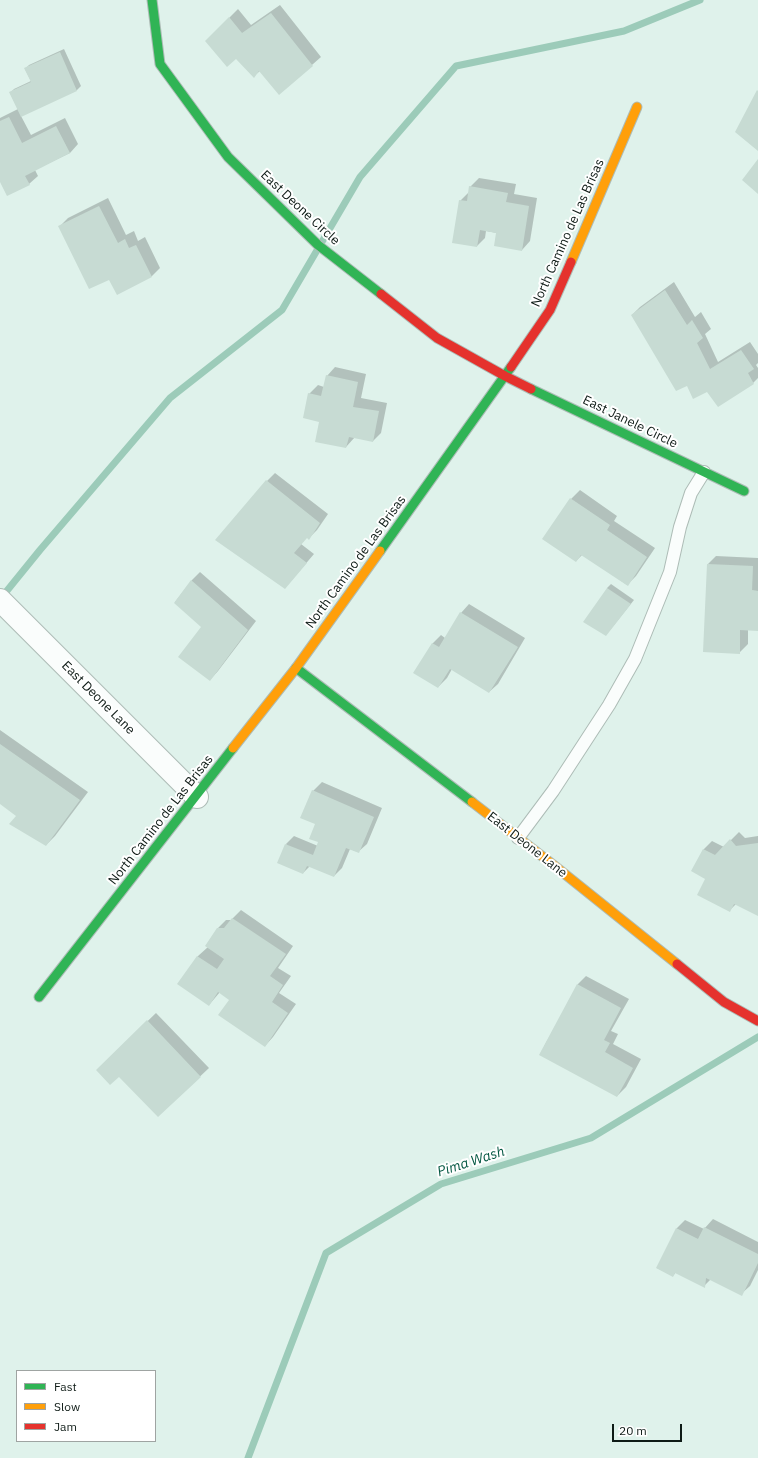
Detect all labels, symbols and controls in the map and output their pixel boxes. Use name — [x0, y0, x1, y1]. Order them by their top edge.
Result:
street label: North Camino de Las Brisas — [528, 157, 608, 309]
street label: East Deone Circle — [257, 167, 343, 249]
street label: East Janele Circle — [580, 392, 680, 452]
street label: North Camino de Las Brisas — [303, 493, 409, 631]
street label: East Deone Lane — [58, 658, 138, 738]
street label: North Camino de Las Brisas — [105, 752, 217, 888]
street label: East Deone Lane — [484, 809, 570, 881]
water label: Pima Wash — [435, 1143, 507, 1181]
legend — [16, 1370, 156, 1442]
text: Fast — [54, 1379, 77, 1394]
text: Slow — [54, 1399, 80, 1414]
scale bar — [614, 1416, 684, 1442]
text: Jam — [54, 1419, 77, 1434]
text: 20 m — [619, 1423, 647, 1438]

